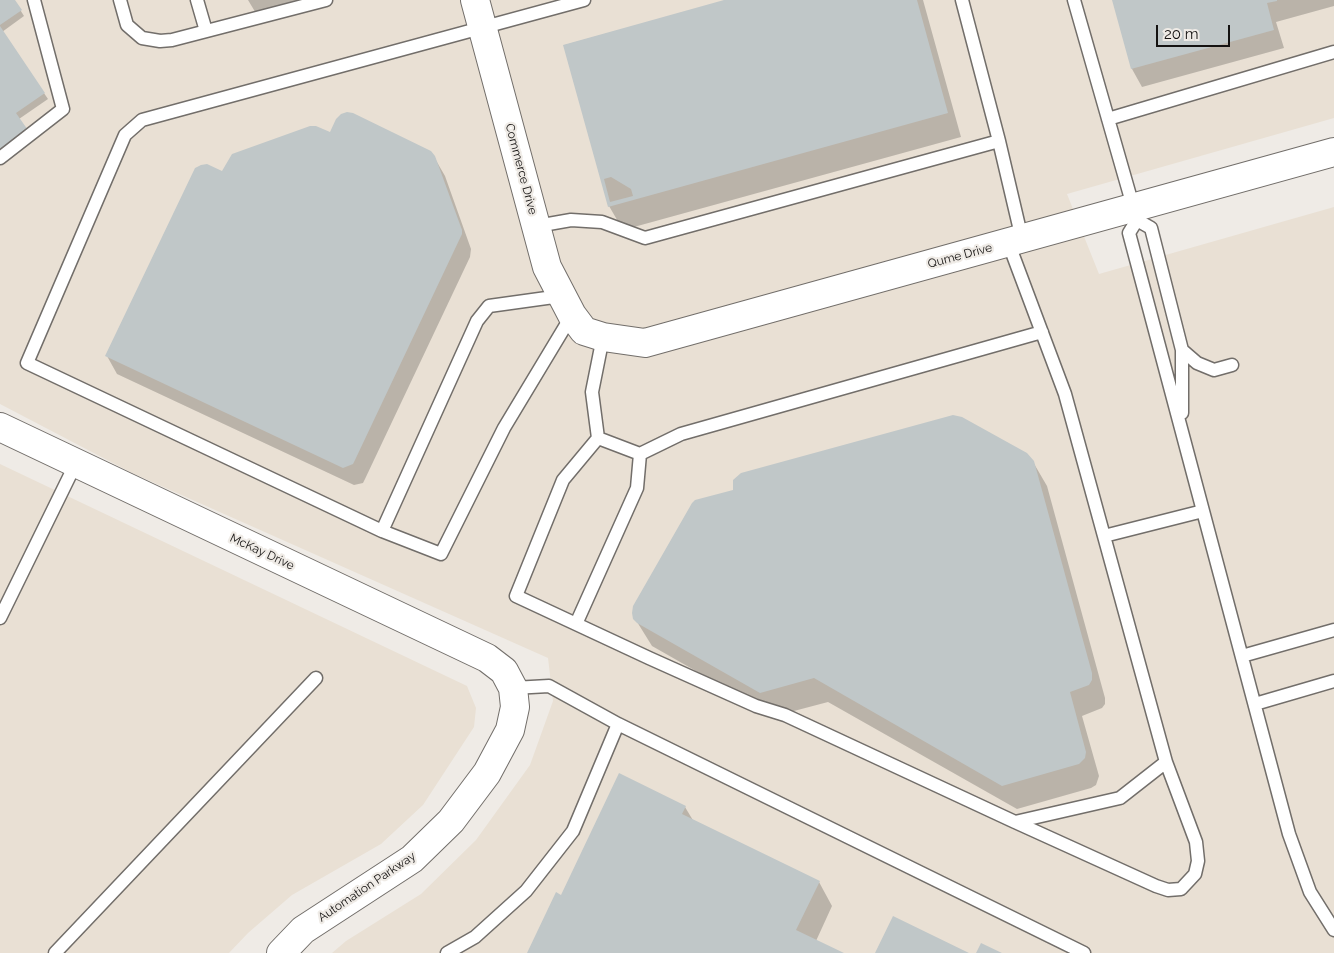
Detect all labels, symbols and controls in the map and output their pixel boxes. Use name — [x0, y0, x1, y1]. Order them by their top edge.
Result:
scale bar — [1159, 15, 1233, 47]
text: 20 m — [1164, 25, 1199, 43]
street label: Commerce Drive — [502, 122, 540, 216]
street label: Qume Drive — [926, 241, 994, 271]
street label: McKay Drive — [228, 531, 296, 573]
street label: Automation Parkway — [316, 849, 418, 925]

